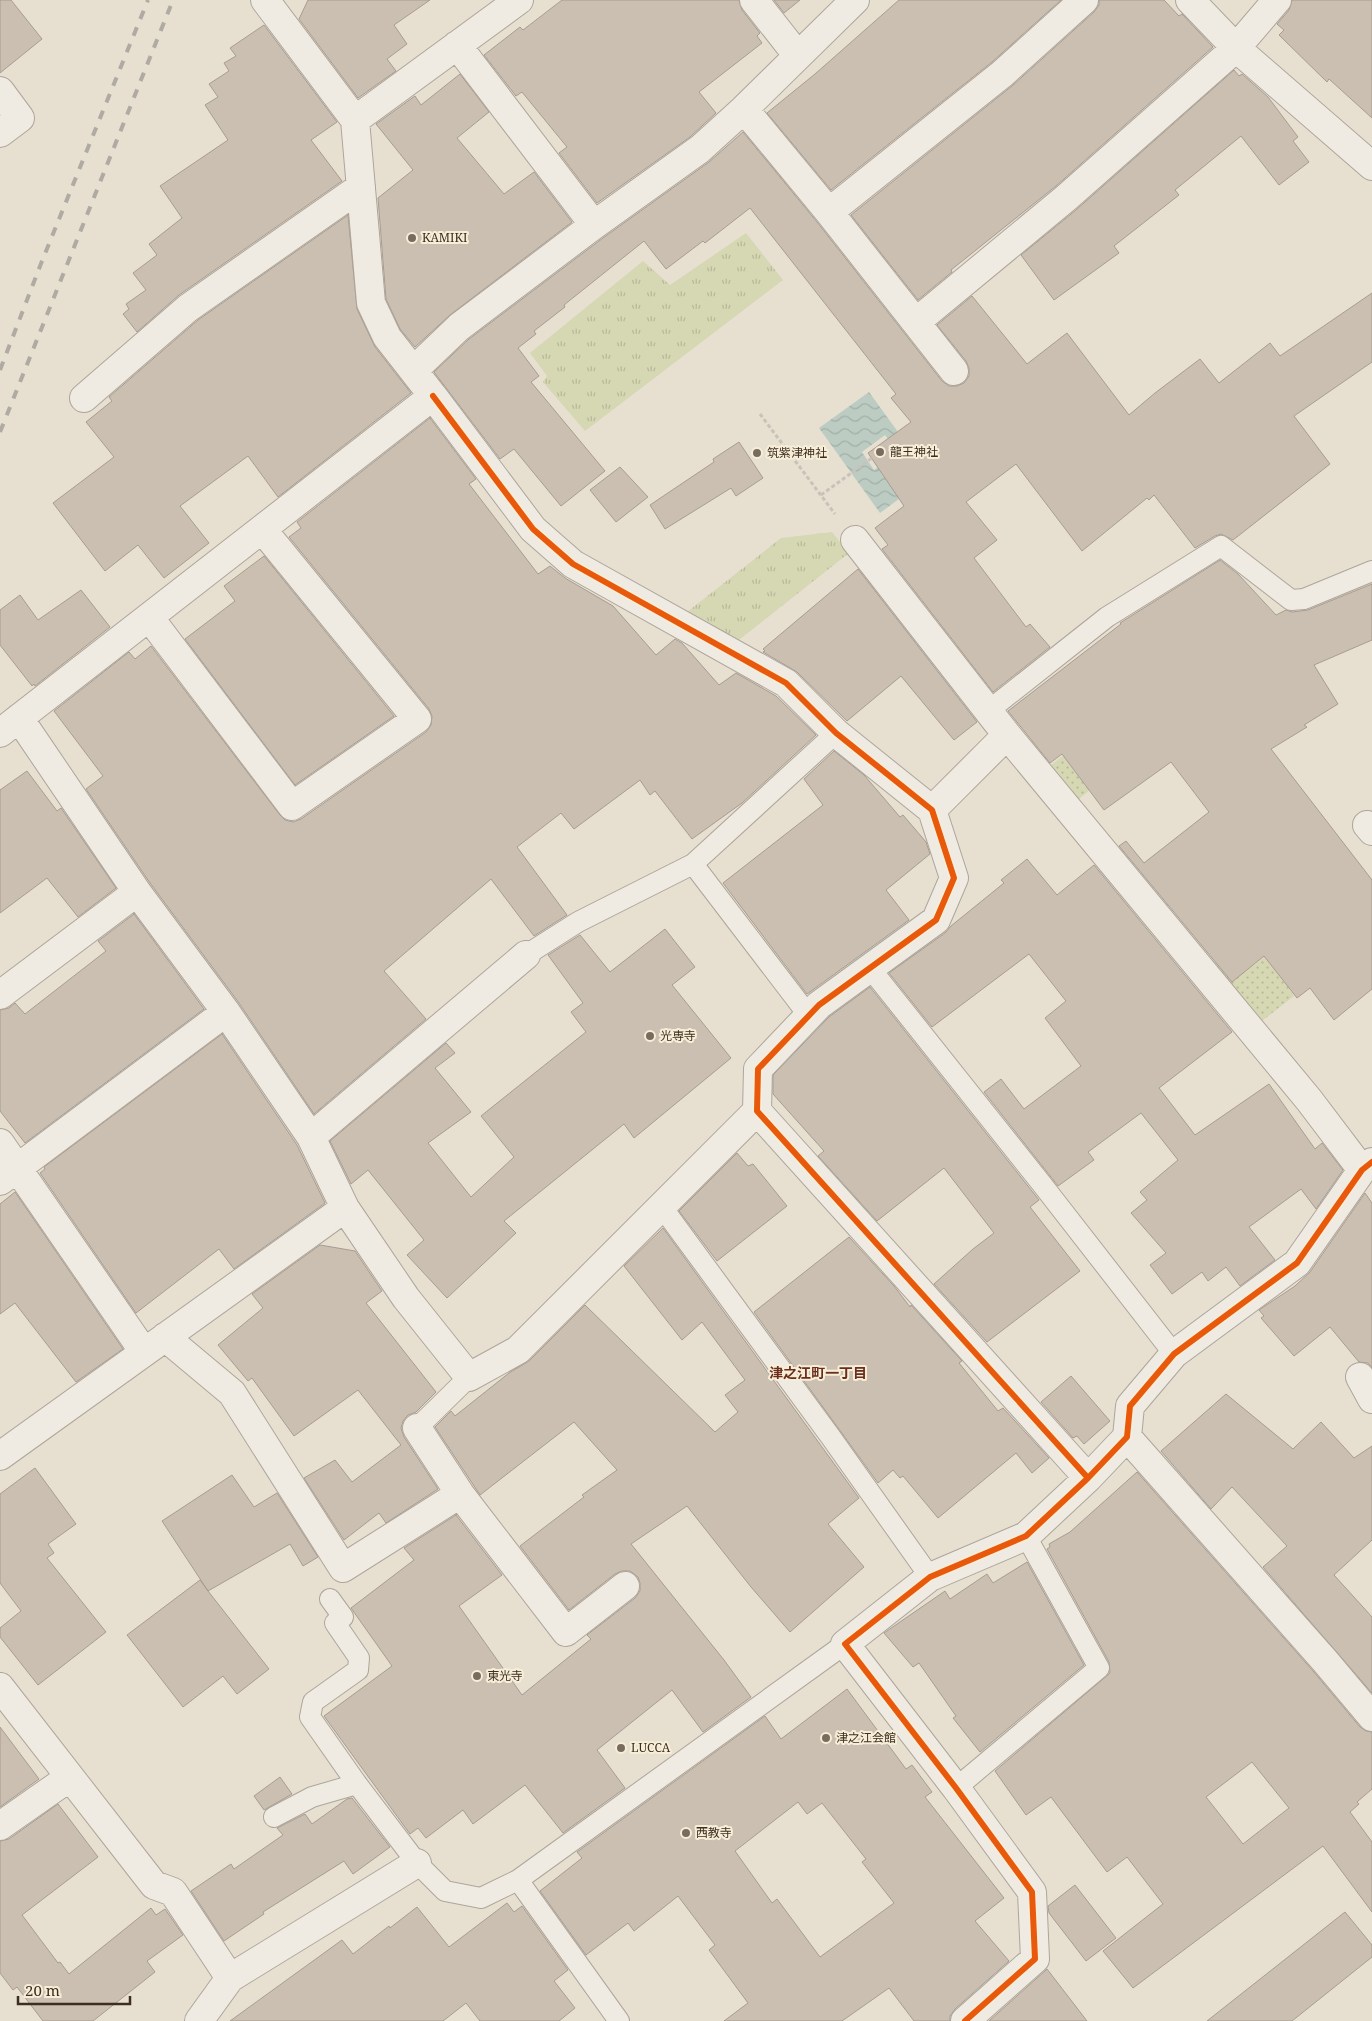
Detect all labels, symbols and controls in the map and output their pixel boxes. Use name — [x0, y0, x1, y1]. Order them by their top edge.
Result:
place label: KAMIKI — [422, 229, 467, 246]
marker: KAMIKI — [406, 232, 418, 244]
place label: 龍王神社 — [890, 443, 938, 460]
place label: 筑紫津神社 — [767, 444, 827, 461]
marker: 龍王神社 — [874, 446, 886, 458]
marker: 筑紫津神社 — [751, 447, 763, 459]
place label: 光専寺 — [660, 1027, 696, 1044]
marker: 光専寺 — [644, 1030, 656, 1042]
district label: 津之江町一丁目 — [769, 1363, 867, 1382]
place label: 東光寺 — [487, 1667, 523, 1684]
marker: 東光寺 — [471, 1670, 483, 1682]
place label: 津之江会館 — [836, 1729, 896, 1746]
marker: 津之江会館 — [820, 1732, 832, 1744]
place label: LUCCA — [631, 1739, 671, 1756]
marker: LUCCA — [615, 1742, 627, 1754]
place label: 西教寺 — [696, 1824, 732, 1841]
marker: 西教寺 — [680, 1827, 692, 1839]
scale bar — [18, 1974, 130, 2006]
text: 20 m — [25, 1980, 60, 2000]

